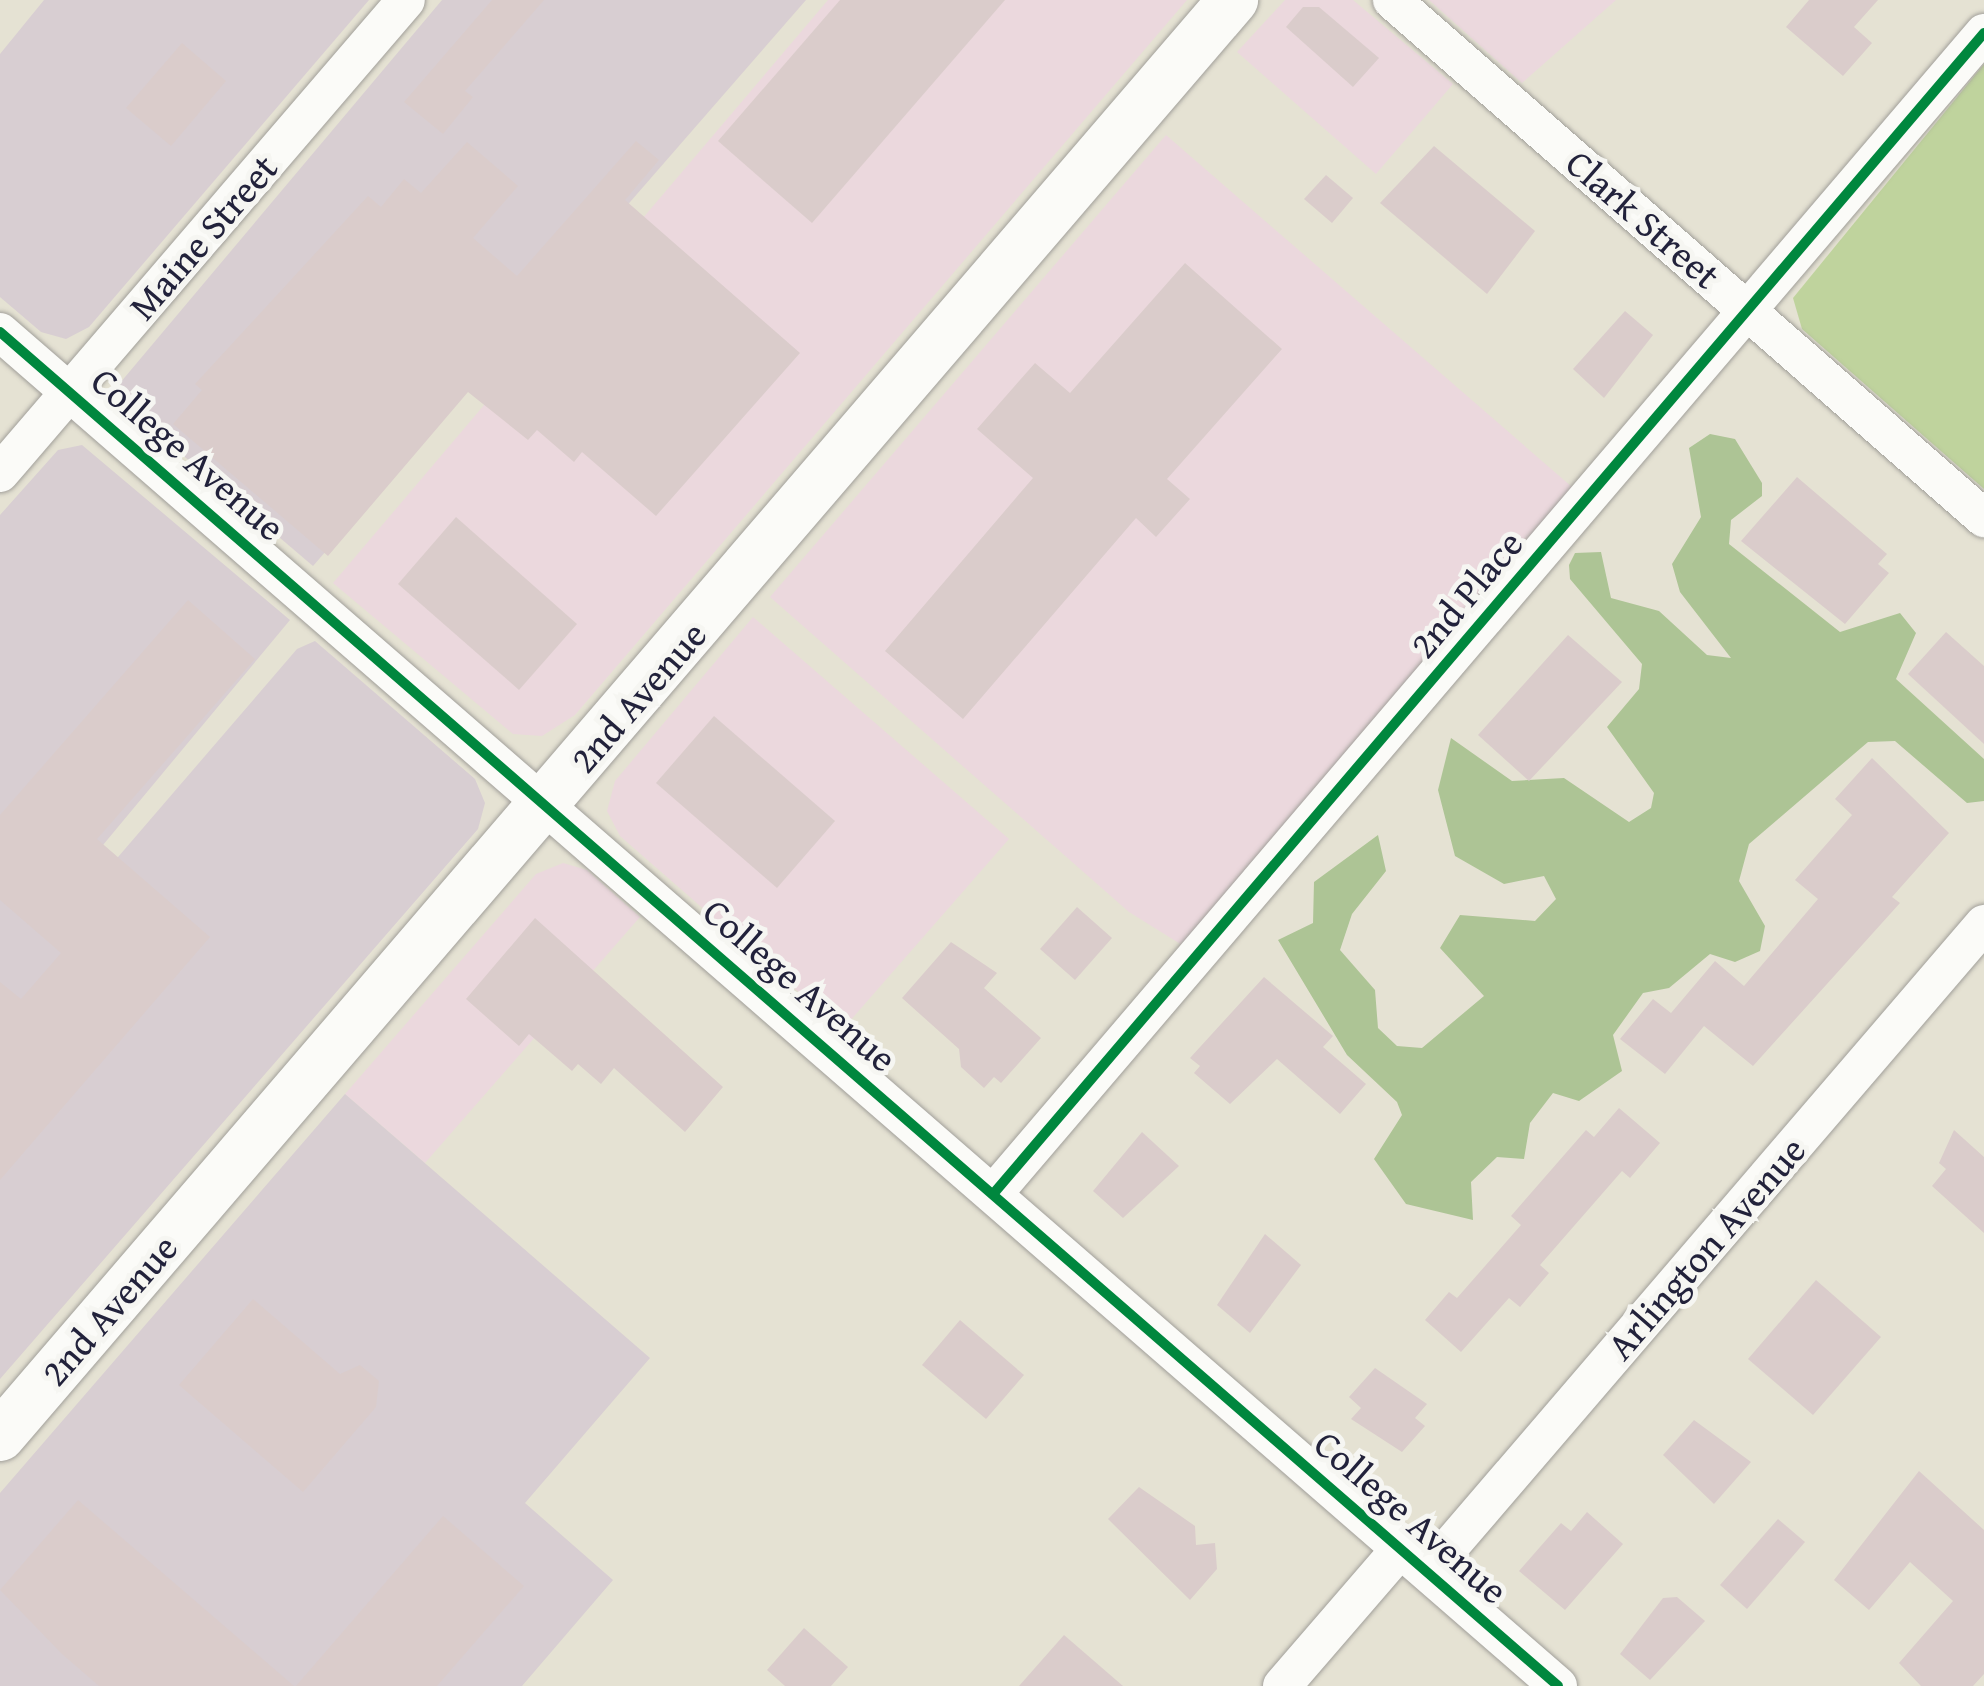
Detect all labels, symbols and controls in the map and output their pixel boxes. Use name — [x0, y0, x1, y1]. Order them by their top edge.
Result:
street label: Clark Street — [1557, 140, 1729, 298]
street label: Maine Street — [119, 145, 287, 329]
street label: College Avenue — [82, 358, 294, 550]
street label: 2nd Place — [1400, 521, 1532, 667]
street label: 2nd Avenue — [560, 612, 716, 782]
street label: College Avenue — [694, 889, 906, 1081]
street label: Arlington Avenue — [1597, 1128, 1815, 1368]
street label: 2nd Avenue — [31, 1225, 187, 1395]
street label: College Avenue — [1305, 1421, 1517, 1613]

